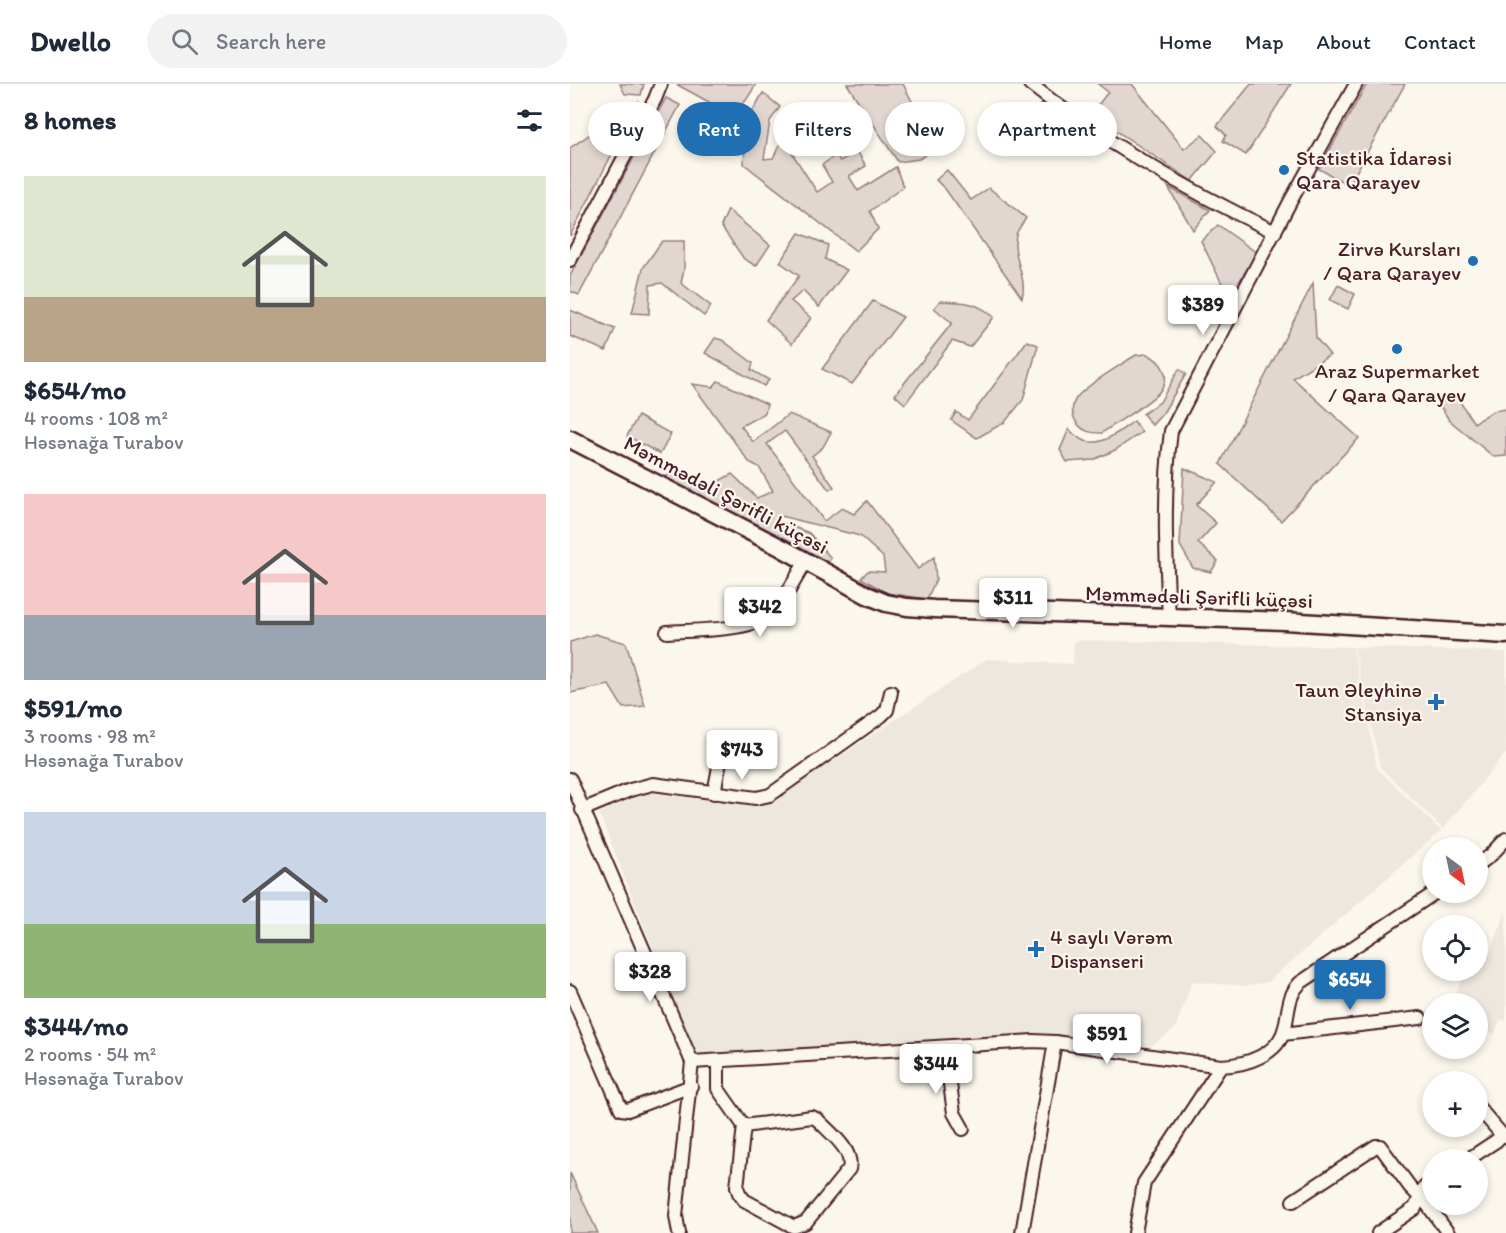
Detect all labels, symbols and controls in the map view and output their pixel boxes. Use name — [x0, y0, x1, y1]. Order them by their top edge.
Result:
search box — [147, 14, 567, 68]
text: Dwello — [30, 24, 111, 58]
icon: search — [168, 25, 201, 58]
text: Search here — [216, 28, 326, 55]
text: Home — [1159, 29, 1212, 54]
text: Map — [1245, 29, 1284, 54]
text: About — [1317, 29, 1371, 54]
text: Contact — [1404, 29, 1476, 54]
chip: Buy — [588, 102, 665, 156]
chip: Rent — [677, 102, 761, 156]
chip: Filters — [773, 102, 873, 156]
chip: New — [885, 102, 965, 156]
chip: Apartment — [977, 102, 1117, 156]
text: 8 homes — [24, 104, 116, 136]
icon: filters — [513, 104, 546, 137]
place label: Statistika İdarəsi Qara Qarayev — [1296, 145, 1452, 194]
marker: Statistika İdarəsi Qara Qarayev — [1277, 163, 1291, 177]
icon: home — [231, 215, 339, 323]
place label: Zirvə Kursları / Qara Qarayev — [1323, 236, 1461, 285]
marker: Zirvə Kursları / Qara Qarayev — [1466, 254, 1480, 268]
pin: $389 — [1167, 285, 1239, 336]
text: $389 — [1182, 292, 1224, 316]
marker: Araz Supermarket / Qara Qarayev — [1390, 342, 1404, 356]
place label: Araz Supermarket / Qara Qarayev — [1315, 358, 1479, 407]
text: $654/mo — [24, 374, 126, 406]
text: 4 rooms · 108 m² — [24, 406, 168, 430]
text: Həsənağa Turabov — [24, 430, 184, 454]
street label: Məmmədəli Şərifli küçəsi — [620, 430, 833, 559]
icon: home — [231, 533, 339, 641]
pin: $311 — [977, 578, 1049, 629]
street label: Məmmədəli Şərifli küçəsi — [1085, 580, 1313, 613]
text: $311 — [993, 585, 1033, 609]
pin: $342 — [724, 587, 796, 638]
text: $342 — [738, 594, 782, 618]
place label: Taun Əleyhinə Stansiya — [1295, 677, 1422, 726]
text: $591/mo — [24, 692, 123, 724]
marker: Taun Əleyhinə Stansiya — [1427, 693, 1445, 711]
text: 3 rooms · 98 m² — [24, 724, 156, 748]
pin: $743 — [706, 730, 778, 781]
text: $743 — [721, 737, 763, 761]
text: Həsənağa Turabov — [24, 748, 184, 772]
north arrow — [1422, 837, 1488, 903]
map controls — [1422, 837, 1488, 1215]
icon: home — [231, 851, 339, 959]
button: locate — [1422, 915, 1488, 981]
place label: 4 saylı Vərəm Dispanseri — [1050, 924, 1173, 973]
marker: 4 saylı Vərəm Dispanseri — [1027, 940, 1045, 958]
pin: $328 — [614, 952, 686, 1003]
text: $328 — [629, 959, 671, 983]
pin: $654 — [1314, 960, 1386, 1011]
text: $654 — [1328, 967, 1372, 991]
button: layers — [1422, 993, 1488, 1059]
text: $344/mo — [24, 1010, 129, 1042]
pin: $591 — [1071, 1014, 1143, 1065]
text: $591 — [1087, 1021, 1127, 1045]
text: 2 rooms · 54 m² — [24, 1042, 156, 1066]
pin: $344 — [900, 1044, 972, 1095]
text: $344 — [913, 1051, 959, 1075]
text: Həsənağa Turabov — [24, 1066, 184, 1090]
button: + — [1422, 1071, 1488, 1137]
button: − — [1422, 1149, 1488, 1215]

